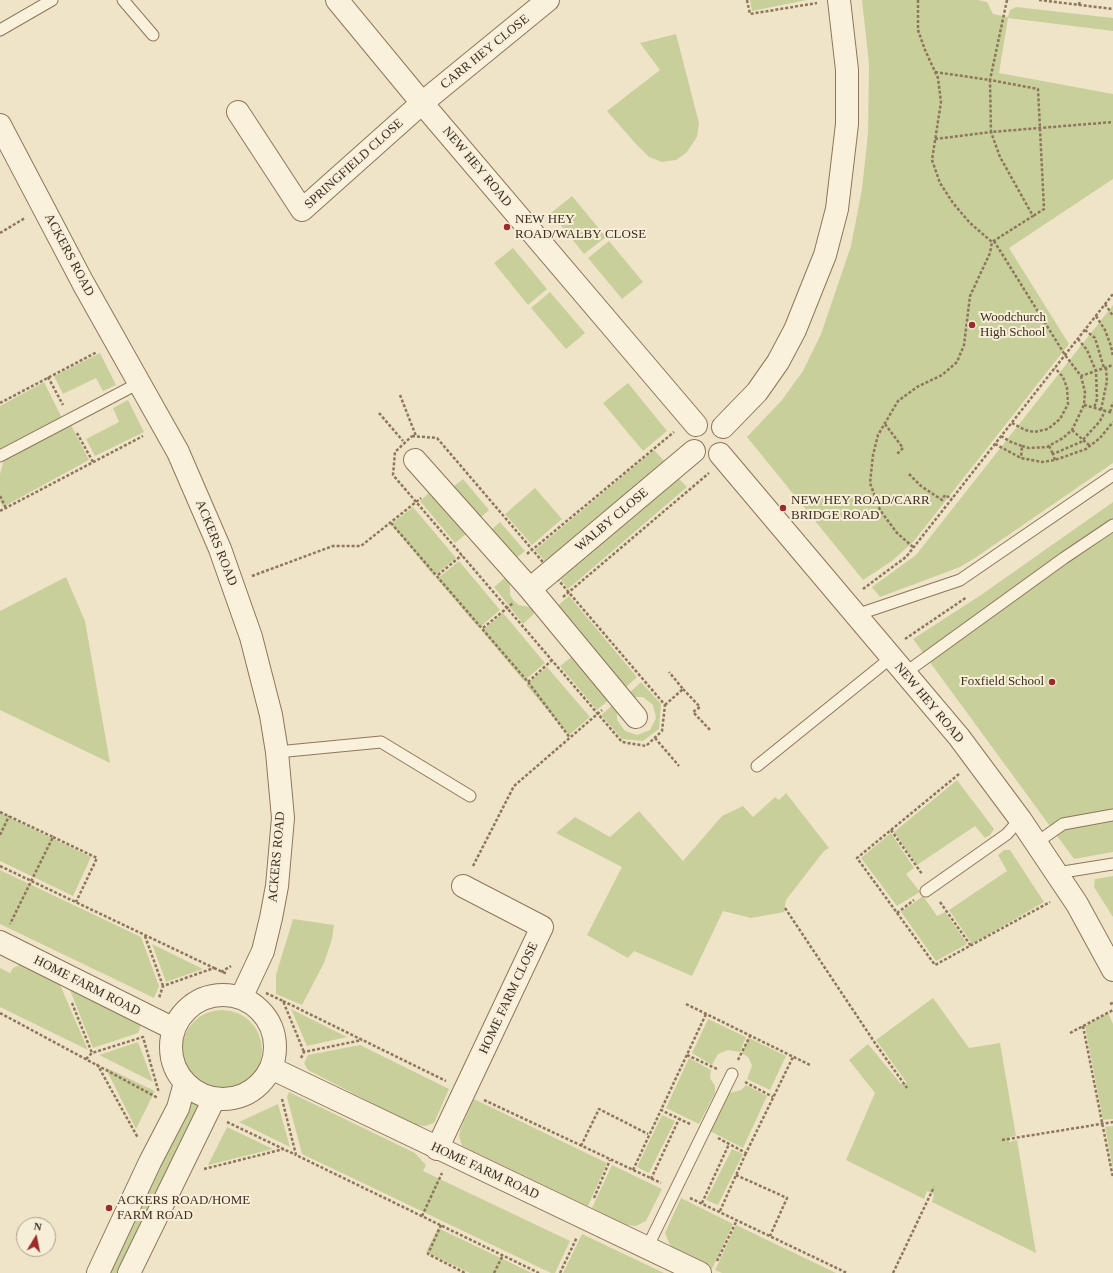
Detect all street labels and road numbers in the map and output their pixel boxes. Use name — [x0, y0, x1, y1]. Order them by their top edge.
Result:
street label: CARR HEY CLOSE — [437, 11, 533, 93]
street label: SPRINGFIELD CLOSE — [301, 116, 407, 212]
street label: NEW HEY ROAD — [439, 124, 515, 210]
street label: ACKERS ROAD — [41, 211, 97, 299]
street label: WALBY CLOSE — [572, 485, 652, 555]
street label: ACKERS ROAD — [192, 498, 240, 588]
street label: NEW HEY ROAD — [891, 660, 967, 746]
street label: ACKERS ROAD — [265, 811, 289, 903]
street label: HOME FARM CLOSE — [476, 939, 542, 1057]
street label: HOME FARM ROAD — [31, 952, 143, 1020]
street label: HOME FARM ROAD — [428, 1139, 542, 1203]

